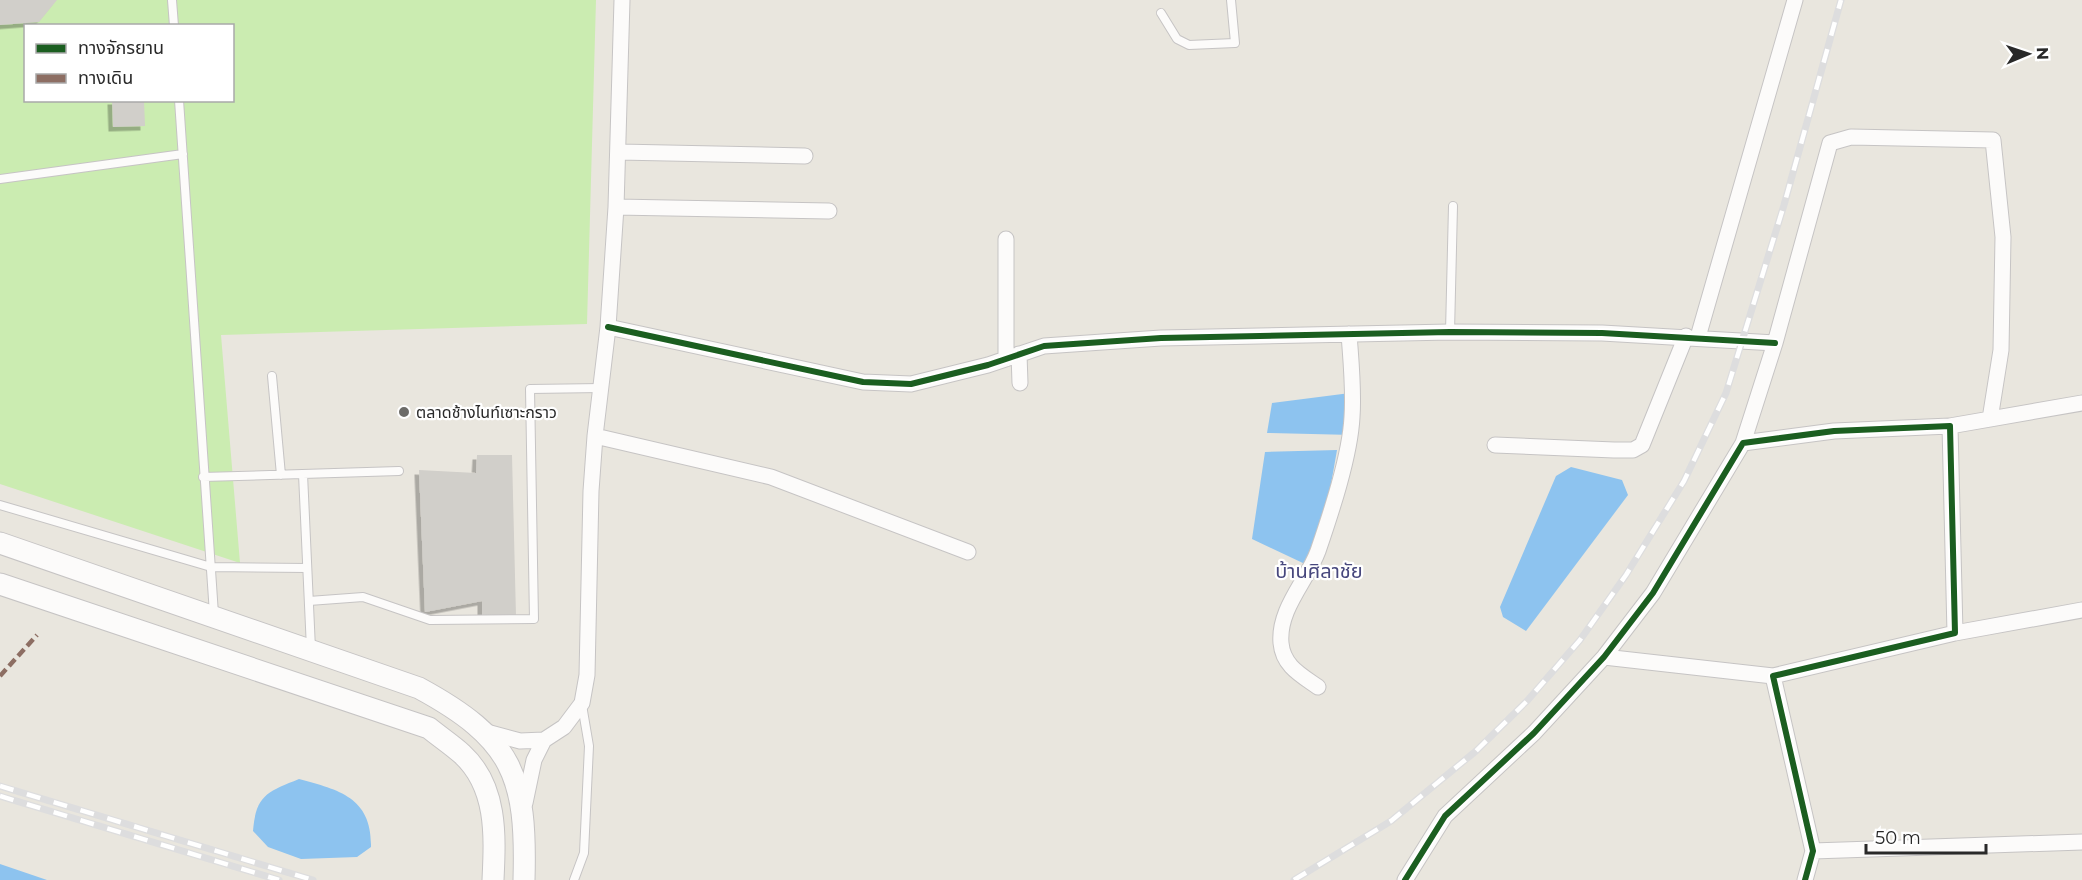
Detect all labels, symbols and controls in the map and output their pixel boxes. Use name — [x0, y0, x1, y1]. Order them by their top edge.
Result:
legend — [24, 24, 234, 102]
north arrow — [1998, 24, 2058, 84]
text: ทางจักรยาน — [78, 37, 164, 59]
text: N — [2033, 47, 2052, 60]
text: ทางเดิน — [78, 67, 133, 89]
place label: ตลาดช้างไนท์เซาะกราว — [416, 403, 557, 422]
marker: ตลาดช้างไนท์เซาะกราว — [397, 405, 411, 419]
district label: บ้านศิลาชัย — [1275, 559, 1363, 583]
scale bar — [1866, 817, 1986, 855]
text: 50 m — [1875, 827, 1921, 849]

